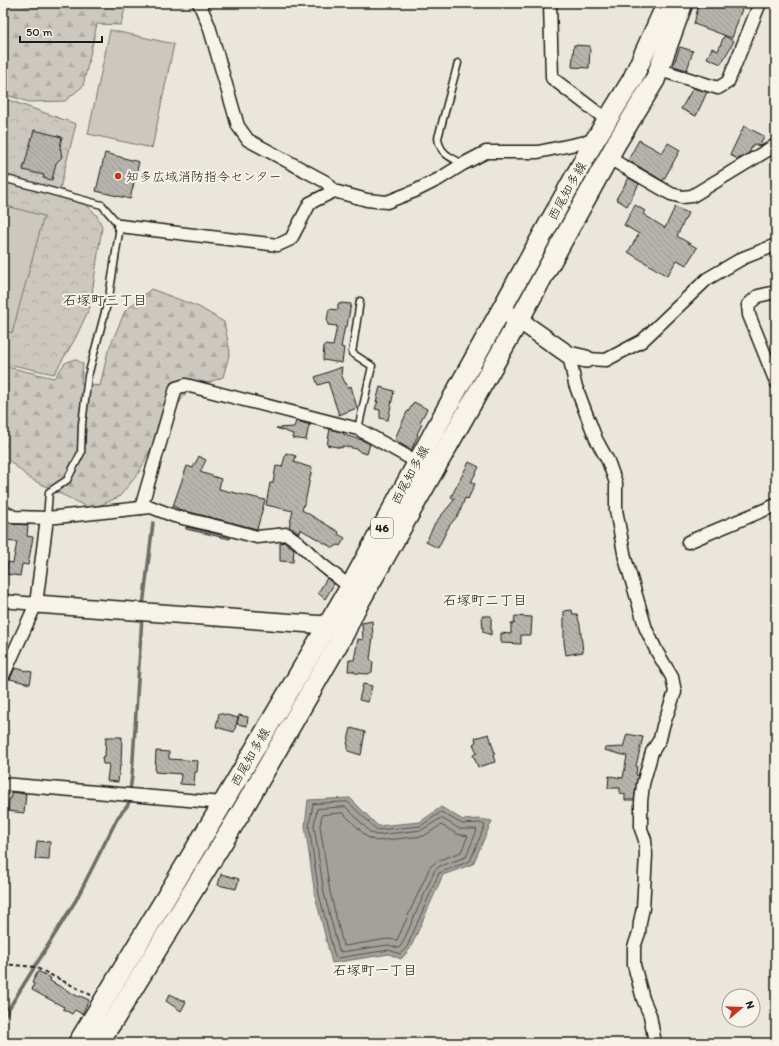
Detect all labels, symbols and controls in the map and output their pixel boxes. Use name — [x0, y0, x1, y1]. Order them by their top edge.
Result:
scale bar — [20, 18, 102, 44]
text: 50 m — [26, 25, 52, 39]
street label: 西尾知多線 — [545, 158, 590, 223]
place label: 知多広域消防指令センター — [126, 169, 281, 184]
marker: 知多広域消防指令センター — [113, 171, 123, 181]
district label: 石塚町三丁目 — [63, 292, 147, 309]
street label: 西尾知多線 — [388, 442, 432, 507]
road number: 46 — [371, 518, 393, 538]
district label: 石塚町二丁目 — [443, 592, 527, 609]
street label: 西尾知多線 — [227, 724, 273, 789]
district label: 石塚町一丁目 — [333, 962, 417, 979]
north arrow — [721, 988, 761, 1028]
text: N — [743, 999, 757, 1011]

